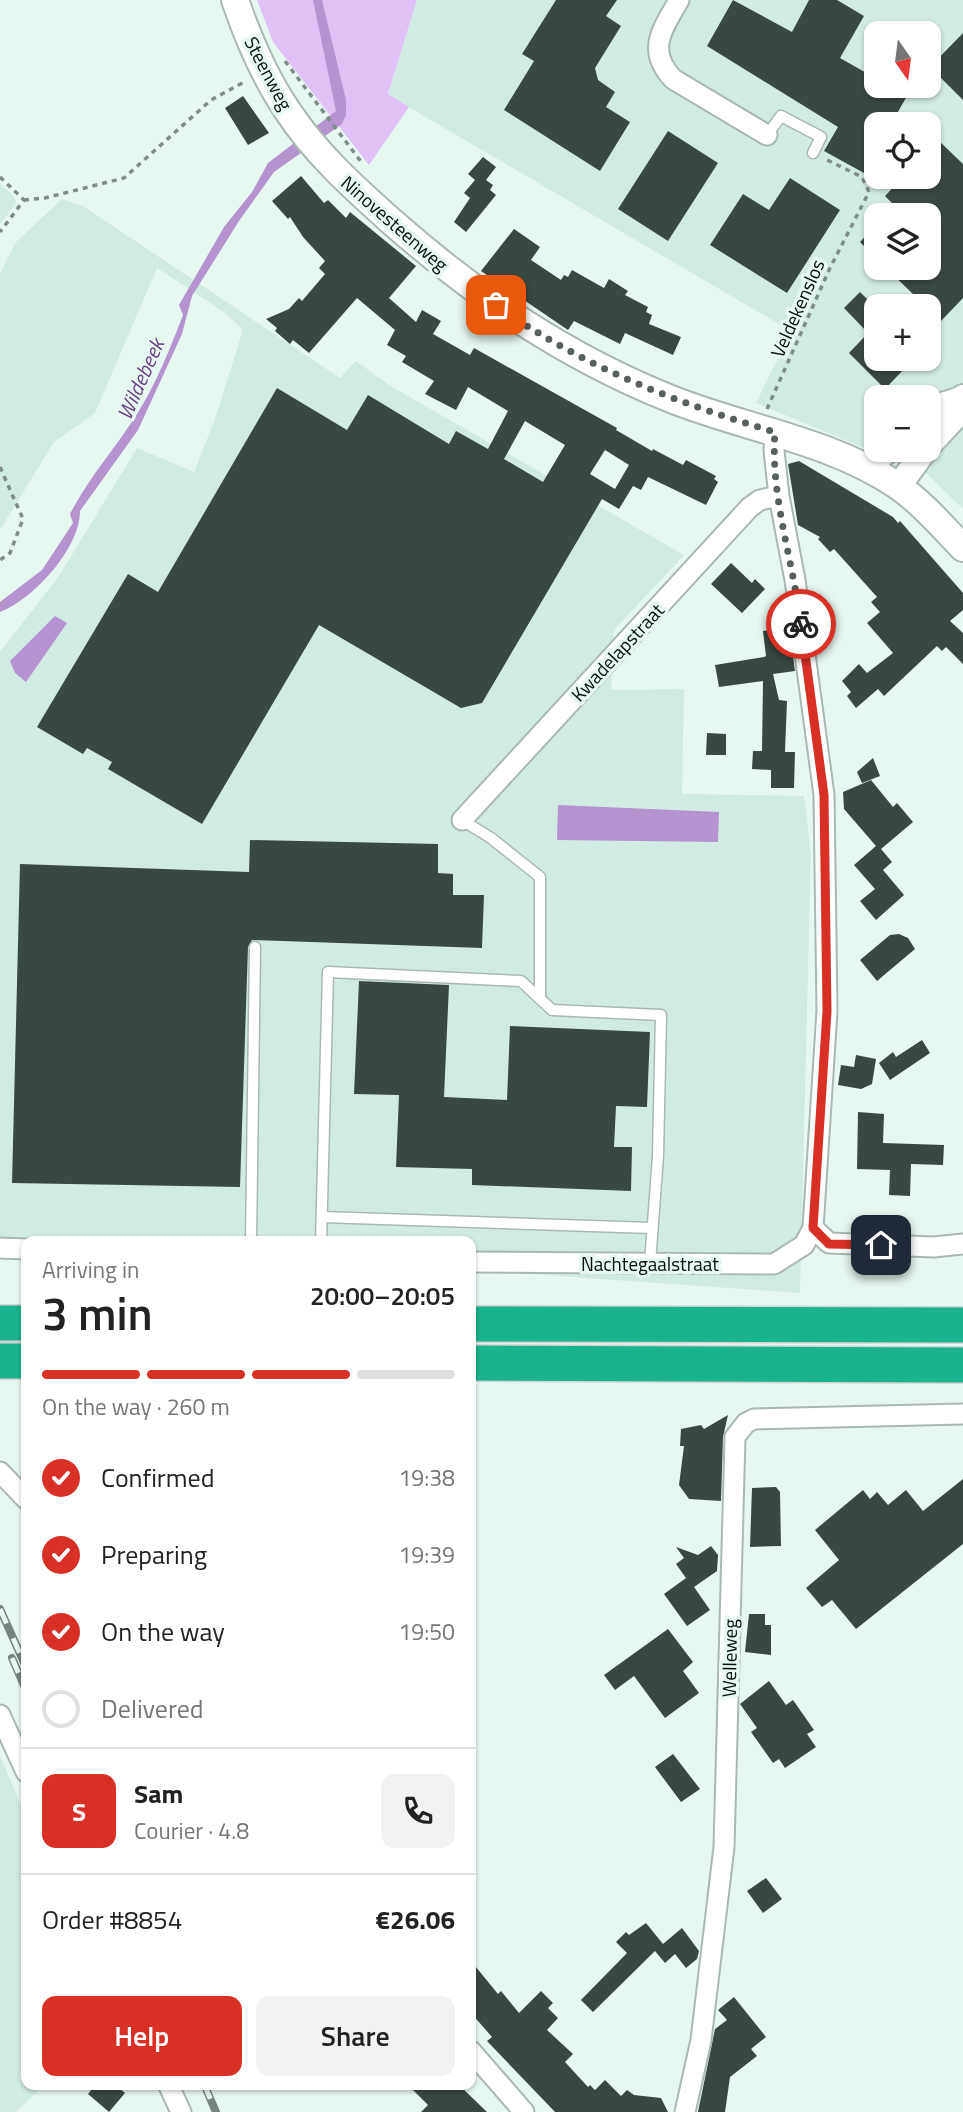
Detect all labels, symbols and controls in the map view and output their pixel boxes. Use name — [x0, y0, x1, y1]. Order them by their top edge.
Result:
north arrow — [864, 21, 942, 98]
map controls — [864, 21, 941, 462]
street label: Steenweg — [237, 31, 301, 115]
button: locate — [864, 112, 941, 189]
street label: Ninovesteenweg — [335, 168, 455, 278]
button: layers — [864, 203, 941, 280]
street label: Veldekenslos — [762, 254, 832, 362]
pin — [466, 275, 526, 335]
icon: bag — [477, 286, 515, 324]
button: + — [864, 294, 941, 371]
water label: Wildebeek — [108, 331, 173, 425]
button: − — [864, 385, 941, 462]
courier — [766, 589, 836, 659]
street label: Kwadelapstraat — [564, 596, 671, 708]
icon: bike — [782, 605, 820, 643]
pin — [851, 1215, 911, 1275]
icon: home — [862, 1226, 900, 1264]
street label: Nachtegaalstraat — [581, 1249, 719, 1278]
text: Arriving in — [42, 1252, 139, 1287]
text: 20:00–20:05 — [310, 1276, 455, 1315]
text: 3 min — [42, 1278, 153, 1348]
text: On the way · 260 m — [42, 1389, 230, 1424]
text: Confirmed — [101, 1458, 215, 1497]
icon: check — [42, 1459, 80, 1497]
text: 19:38 — [398, 1460, 455, 1495]
text: Preparing — [101, 1535, 207, 1574]
icon: check — [42, 1536, 80, 1574]
text: 19:39 — [398, 1537, 455, 1572]
text: On the way — [101, 1612, 225, 1651]
icon: check — [42, 1613, 80, 1651]
text: 19:50 — [398, 1614, 455, 1649]
street label: Welleweg — [714, 1618, 744, 1697]
text: Delivered — [101, 1689, 204, 1728]
text: Sam — [134, 1774, 183, 1813]
button: phone — [381, 1774, 455, 1848]
text: S — [72, 1792, 86, 1831]
text: Courier · 4.8 — [134, 1813, 249, 1848]
text: Order #8854 — [42, 1900, 182, 1939]
text: €26.06 — [376, 1900, 455, 1939]
button: Help — [42, 1996, 242, 2076]
button: Share — [256, 1996, 455, 2076]

